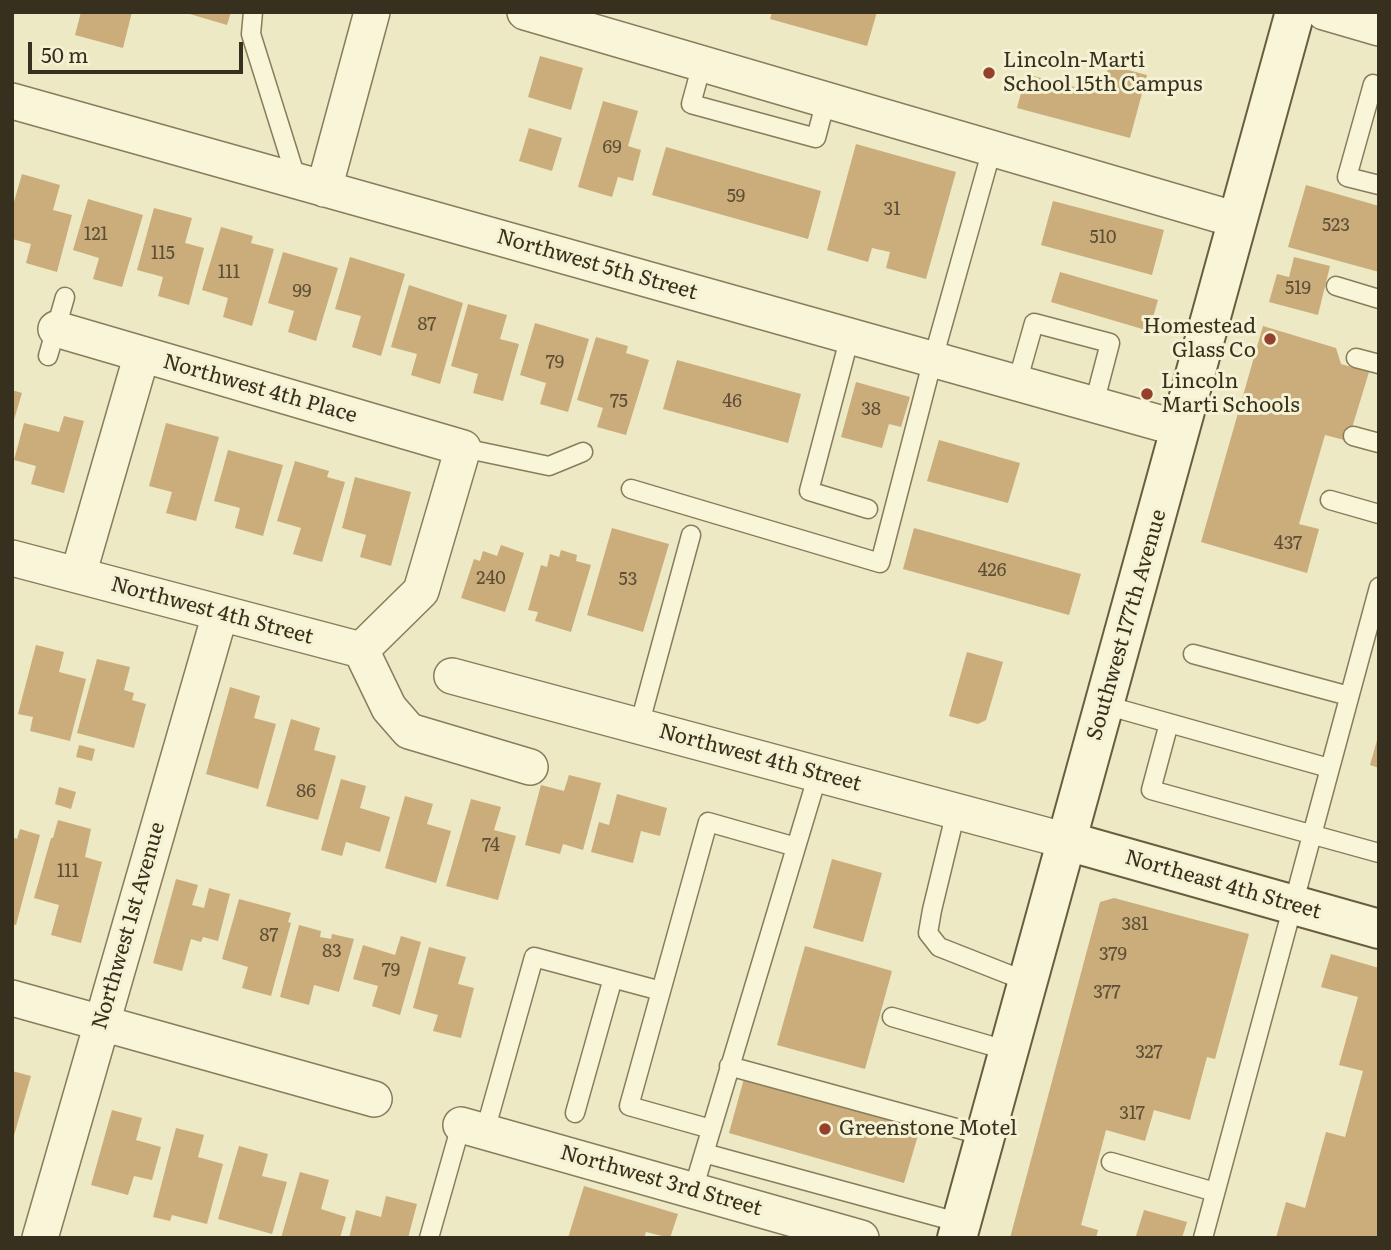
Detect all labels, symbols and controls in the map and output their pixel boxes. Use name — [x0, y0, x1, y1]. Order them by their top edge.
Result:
scale bar — [32, 28, 247, 72]
text: 50 m — [41, 38, 88, 69]
place label: Lincoln-Marti School 15th Campus — [1003, 48, 1202, 98]
marker: Lincoln-Marti School 15th Campus — [981, 65, 997, 81]
house number: 69 — [602, 137, 622, 159]
house number: 59 — [727, 186, 745, 208]
house number: 31 — [883, 199, 901, 221]
house number: 523 — [1322, 215, 1350, 237]
house number: 121 — [84, 224, 108, 246]
street label: Northwest 5th Street — [494, 224, 700, 306]
house number: 510 — [1090, 227, 1116, 249]
house number: 115 — [151, 243, 175, 265]
house number: 111 — [218, 262, 240, 284]
house number: 519 — [1285, 278, 1311, 300]
house number: 99 — [293, 281, 311, 303]
house number: 87 — [418, 314, 436, 336]
place label: Homestead Glass Co — [1143, 314, 1256, 364]
marker: Homestead Glass Co — [1262, 331, 1278, 347]
street label: Northwest 4th Place — [160, 349, 360, 429]
house number: 79 — [546, 352, 564, 374]
place label: Lincoln Marti Schools — [1161, 369, 1300, 419]
marker: Lincoln Marti Schools — [1139, 386, 1155, 402]
house number: 75 — [610, 391, 628, 413]
house number: 46 — [722, 391, 742, 413]
house number: 38 — [861, 399, 881, 421]
street label: Southwest 177th Avenue — [1082, 507, 1172, 743]
house number: 437 — [1274, 533, 1302, 555]
house number: 426 — [978, 560, 1006, 582]
house number: 240 — [476, 568, 506, 590]
house number: 53 — [619, 569, 637, 591]
street label: Northwest 4th Street — [108, 572, 316, 650]
street label: Northwest 4th Street — [656, 719, 864, 797]
house number: 86 — [296, 781, 316, 803]
street label: Northwest 1st Avenue — [87, 819, 171, 1033]
house number: 74 — [482, 835, 500, 857]
street label: Northeast 4th Street — [1122, 845, 1324, 925]
house number: 111 — [57, 861, 79, 883]
house number: 381 — [1122, 914, 1148, 936]
house number: 87 — [260, 925, 278, 947]
house number: 83 — [322, 941, 342, 963]
house number: 379 — [1099, 944, 1127, 966]
house number: 79 — [382, 960, 400, 982]
house number: 377 — [1093, 982, 1121, 1004]
house number: 327 — [1135, 1042, 1163, 1064]
house number: 317 — [1119, 1103, 1145, 1125]
place label: Greenstone Motel — [839, 1116, 1017, 1142]
marker: Greenstone Motel — [817, 1121, 833, 1137]
street label: Northwest 3rd Street — [557, 1140, 765, 1222]

